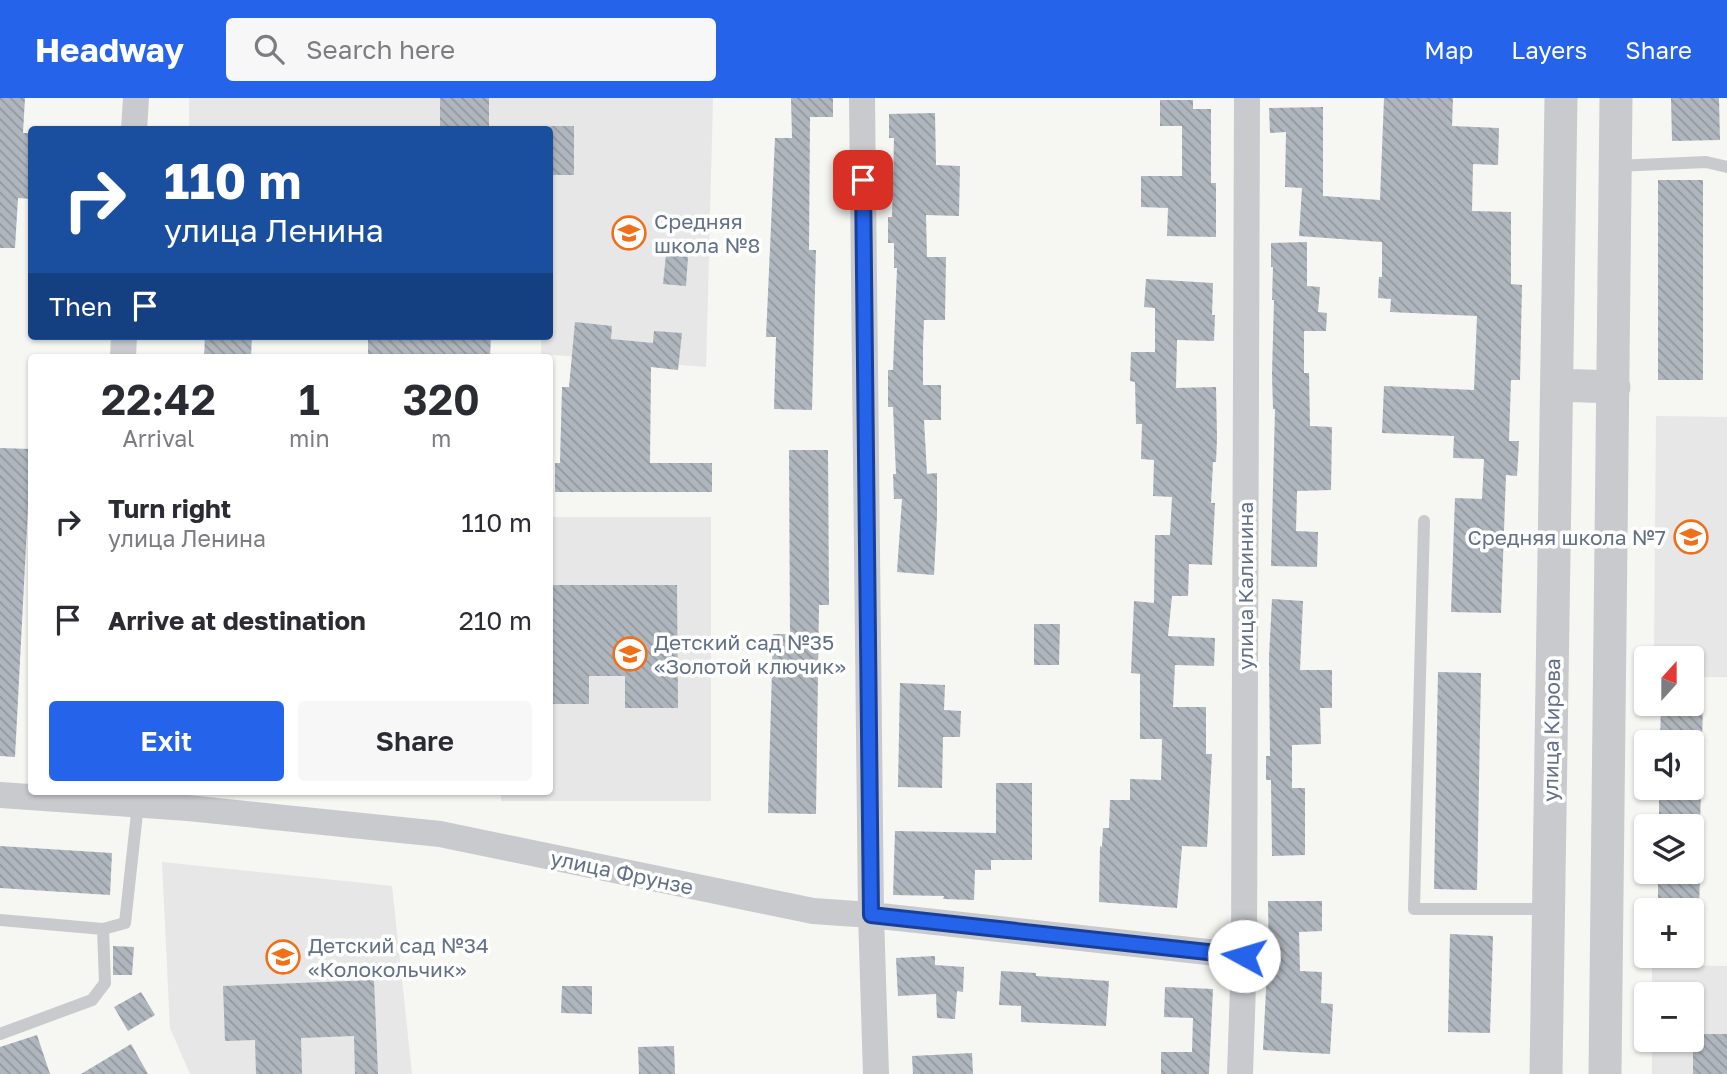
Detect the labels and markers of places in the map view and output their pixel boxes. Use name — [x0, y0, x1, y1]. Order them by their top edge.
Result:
pin — [833, 150, 893, 210]
place label: Средняя школа №8 — [654, 208, 760, 258]
school or university icon: Средняя школа №8 — [610, 214, 648, 252]
school or university icon: Средняя школа №7 — [1672, 518, 1710, 556]
place label: Средняя школа №7 — [1468, 524, 1666, 550]
place label: Детский сад №35 «Золотой ключик» — [654, 629, 846, 679]
school or university icon: Детский сад №35 «Золотой ключик» — [611, 635, 649, 673]
place label: Детский сад №34 «Колокольчик» — [308, 932, 489, 982]
school or university icon: Детский сад №34 «Колокольчик» — [264, 938, 302, 976]

